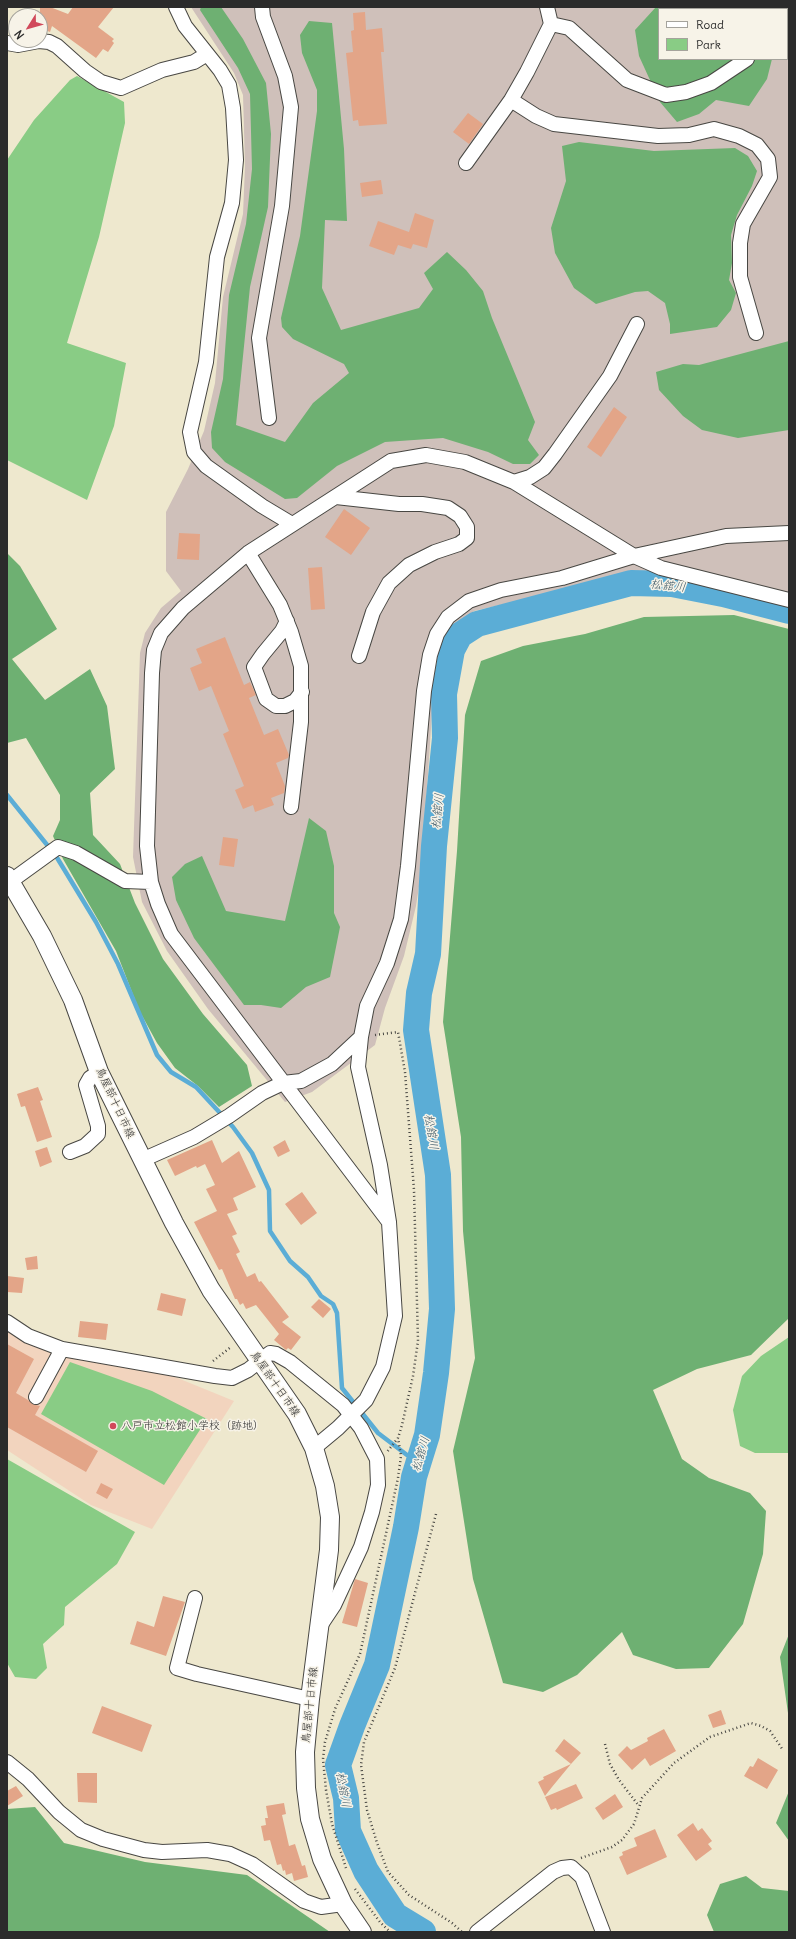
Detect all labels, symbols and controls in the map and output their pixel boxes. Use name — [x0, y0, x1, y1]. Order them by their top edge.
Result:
north arrow — [8, 8, 48, 48]
legend — [658, 8, 788, 60]
text: Road — [696, 17, 724, 32]
text: N — [11, 27, 27, 42]
text: Park — [696, 37, 721, 52]
water label: 松舘川 — [649, 577, 687, 595]
water label: 松舘川 — [429, 792, 447, 830]
street label: 鳥屋部十日市線 — [93, 1065, 137, 1141]
water label: 松舘川 — [421, 1113, 441, 1151]
street label: 鳥屋部十日市線 — [248, 1349, 302, 1419]
place label: 八戸市立松館小学校（跡地） — [121, 1419, 264, 1433]
marker: 八戸市立松館小学校（跡地） — [108, 1421, 118, 1431]
water label: 松舘川 — [409, 1435, 433, 1473]
street label: 鳥屋部十日市線 — [299, 1666, 321, 1744]
water label: 松舘川 — [333, 1771, 353, 1809]

